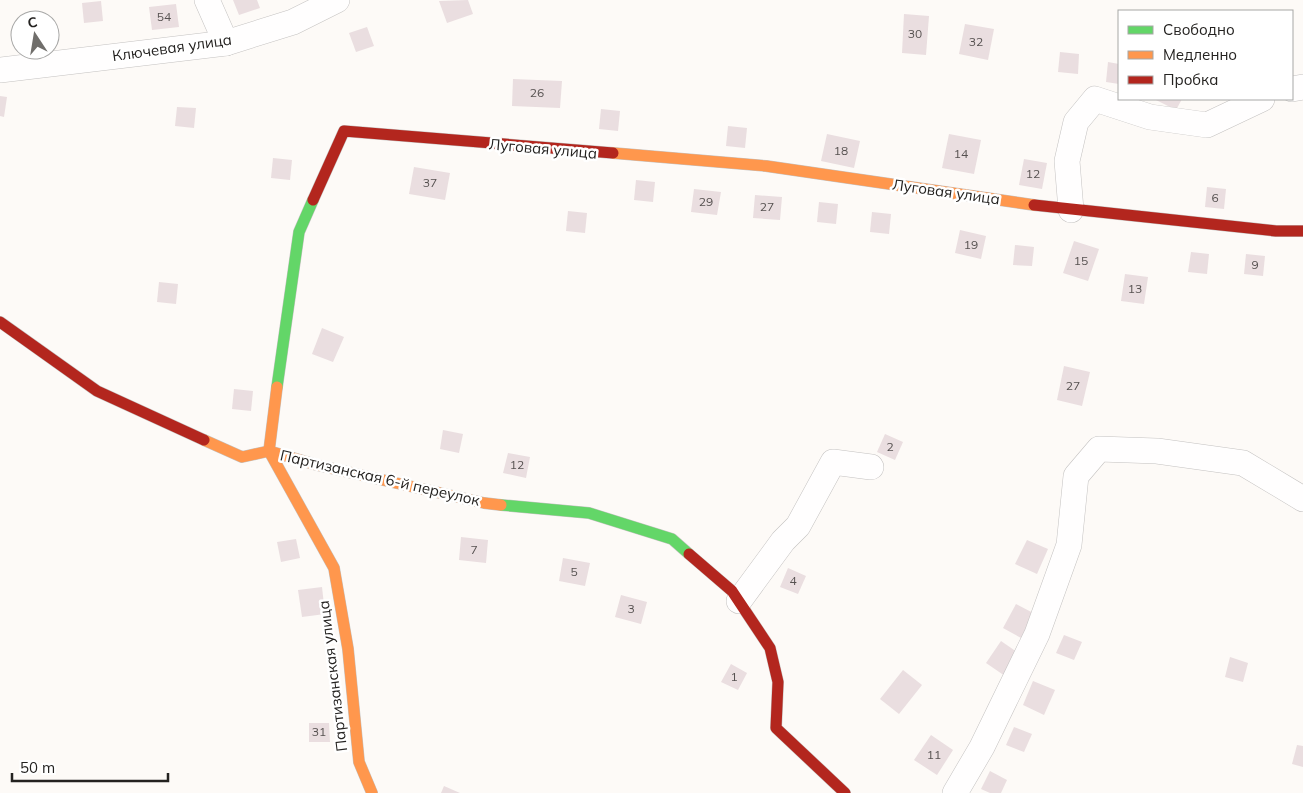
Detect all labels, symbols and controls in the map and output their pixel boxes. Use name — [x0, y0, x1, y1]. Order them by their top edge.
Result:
house number: 54 — [157, 9, 171, 24]
north arrow — [10, 10, 60, 60]
legend — [1118, 10, 1293, 100]
text: С — [26, 12, 39, 32]
text: Свободно — [1163, 20, 1235, 39]
house number: 30 — [908, 26, 922, 41]
street label: Ключевая улица — [111, 30, 233, 65]
house number: 32 — [969, 34, 983, 49]
text: Медленно — [1163, 45, 1237, 64]
text: Пробка — [1163, 70, 1218, 89]
house number: 26 — [530, 85, 544, 100]
street label: Луговая улица — [488, 134, 598, 163]
house number: 18 — [834, 143, 848, 158]
house number: 14 — [954, 146, 968, 161]
house number: 12 — [1026, 166, 1040, 181]
house number: 37 — [423, 175, 437, 190]
street label: Луговая улица — [891, 175, 1001, 208]
house number: 6 — [1211, 190, 1219, 205]
house number: 29 — [699, 194, 713, 209]
house number: 27 — [760, 199, 774, 214]
house number: 19 — [964, 237, 978, 252]
house number: 15 — [1074, 253, 1088, 268]
house number: 9 — [1251, 257, 1259, 272]
house number: 13 — [1128, 281, 1142, 296]
house number: 27 — [1066, 378, 1080, 393]
house number: 2 — [886, 439, 894, 454]
street label: Партизанская 6-й переулок — [278, 445, 483, 510]
house number: 12 — [510, 457, 524, 472]
house number: 7 — [470, 542, 478, 557]
house number: 5 — [570, 564, 578, 579]
house number: 4 — [789, 573, 797, 588]
street label: Партизанская улица — [314, 600, 351, 753]
house number: 3 — [627, 601, 635, 616]
house number: 1 — [730, 669, 738, 684]
house number: 31 — [312, 724, 326, 739]
house number: 11 — [927, 747, 941, 762]
scale bar — [12, 750, 169, 782]
text: 50 m — [20, 758, 55, 777]

